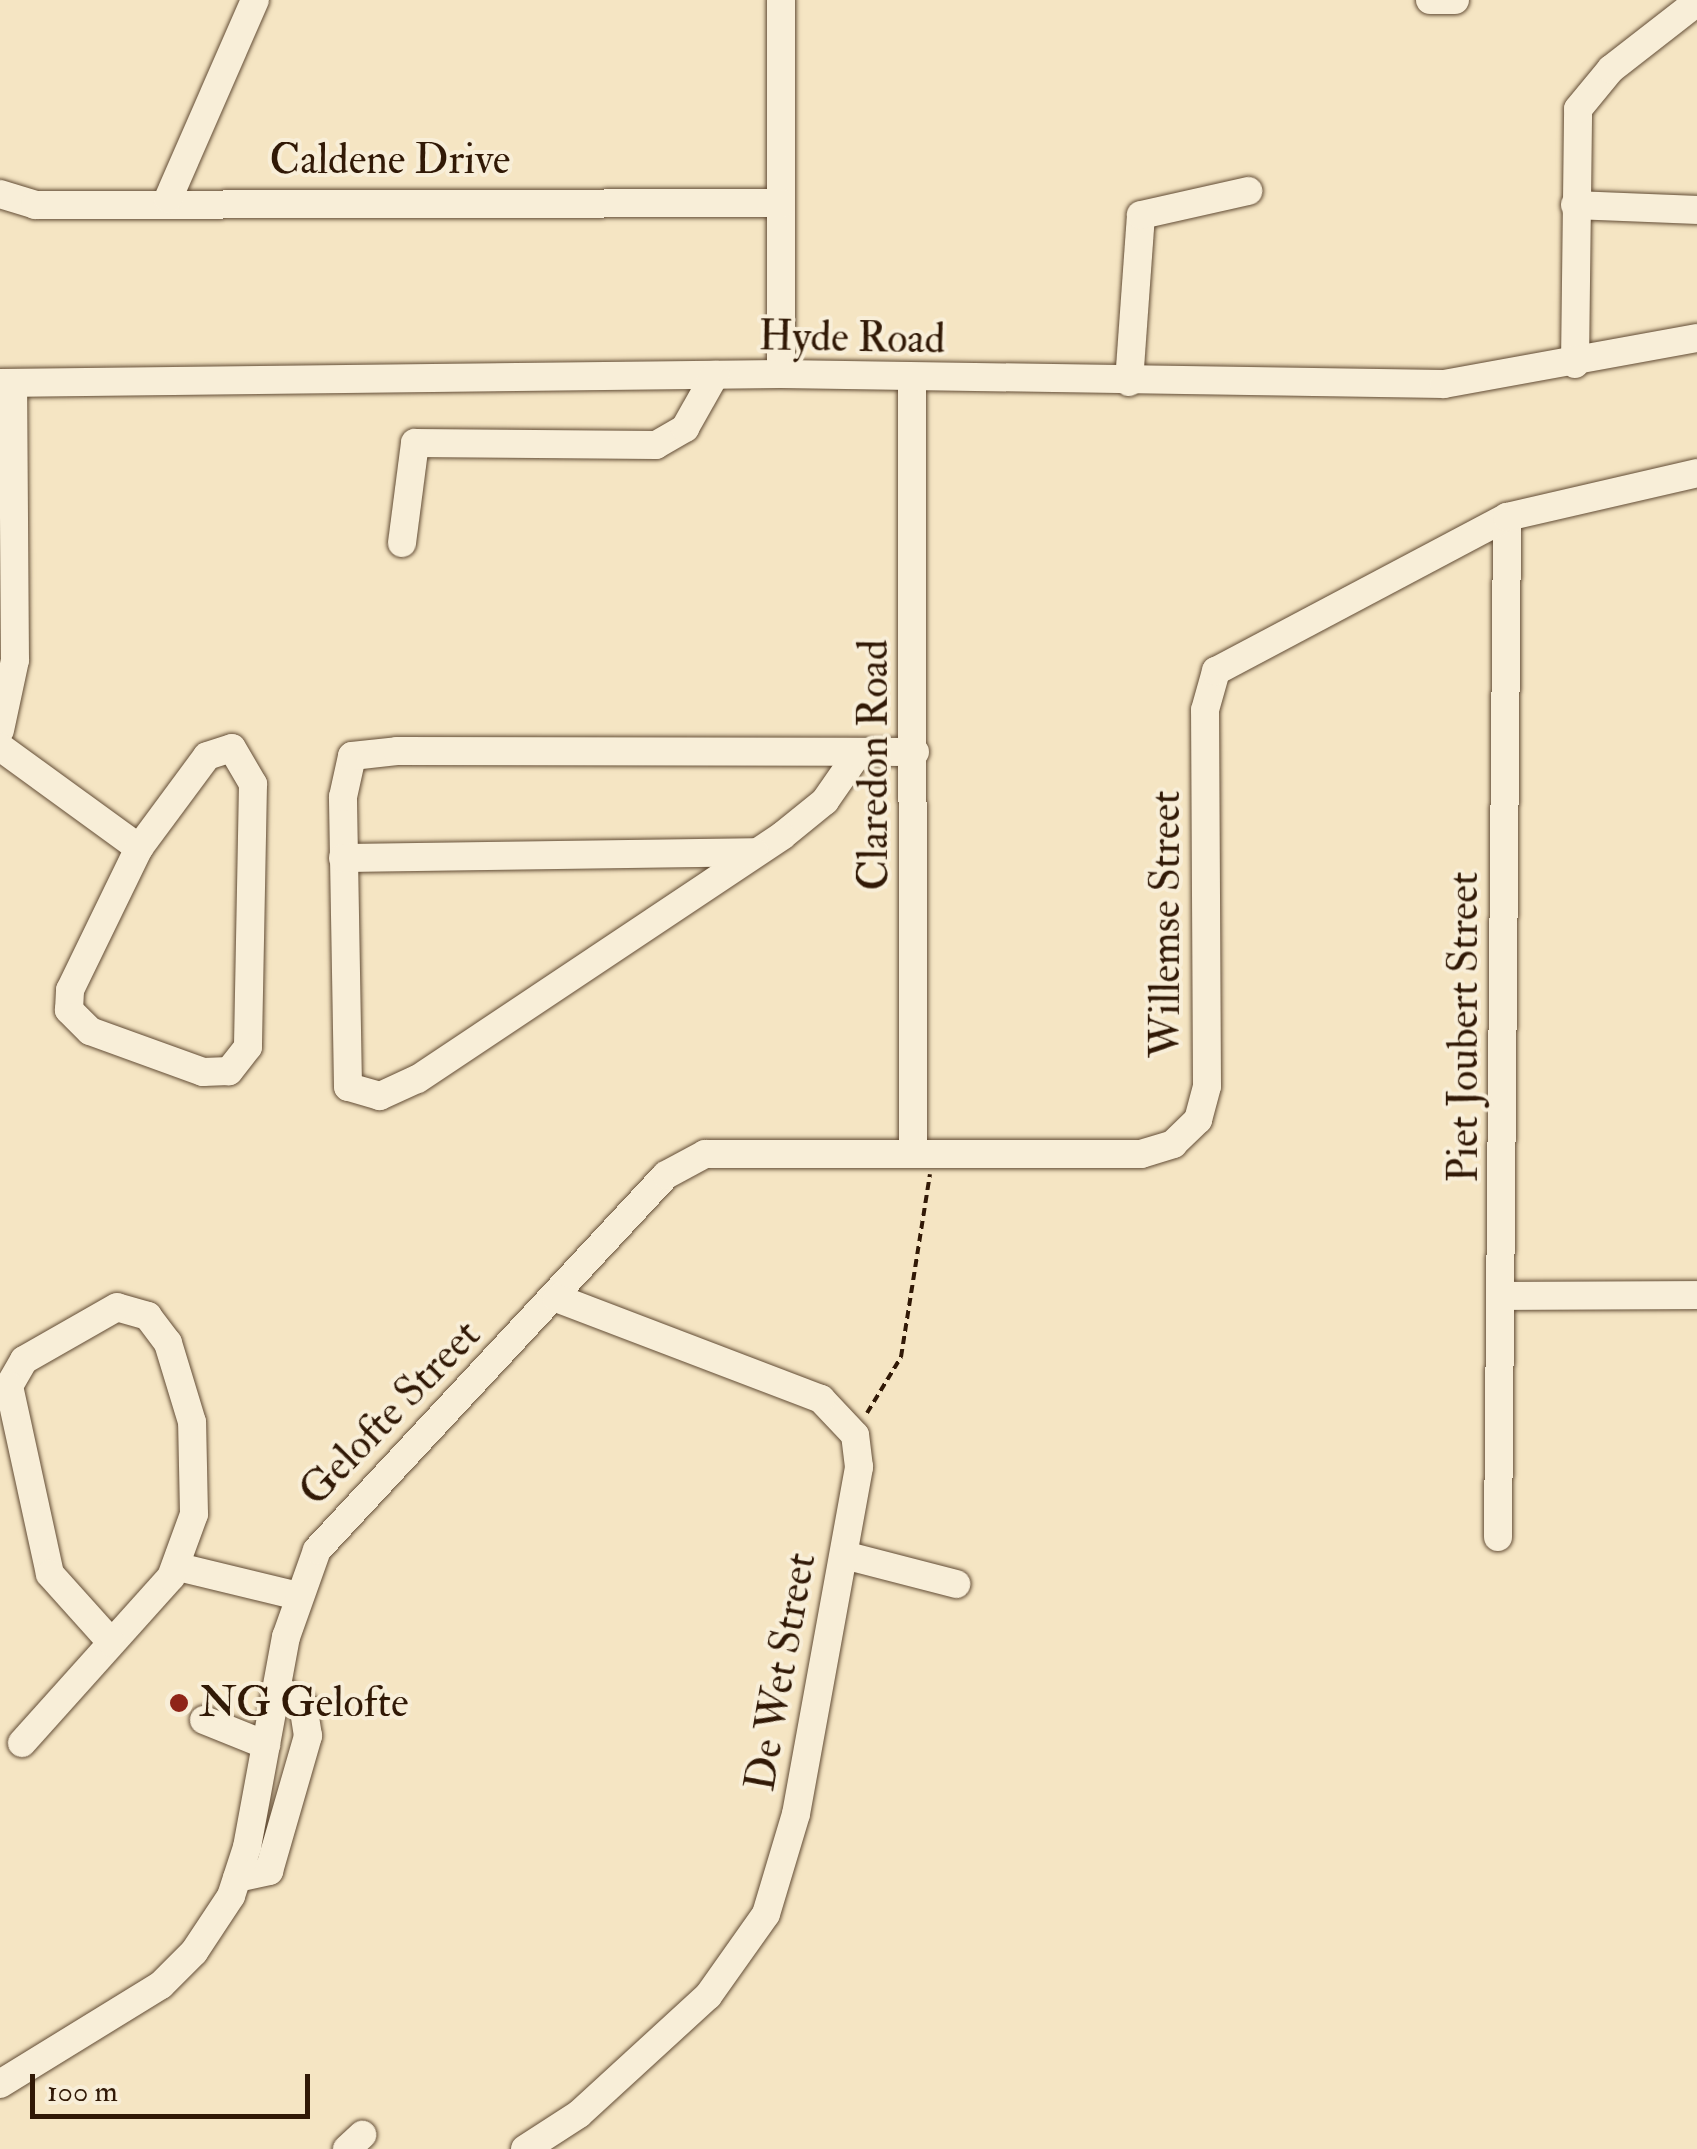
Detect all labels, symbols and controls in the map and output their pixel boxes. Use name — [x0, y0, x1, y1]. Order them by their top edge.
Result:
street label: Caldene Drive — [270, 135, 510, 185]
street label: Hyde Road — [758, 311, 946, 365]
street label: Claredon Road — [849, 639, 899, 891]
street label: Willemse Street — [1141, 790, 1191, 1058]
street label: Piet Joubert Street — [1439, 872, 1489, 1182]
street label: Gelofte Street — [289, 1310, 491, 1516]
street label: De Wet Street — [735, 1549, 827, 1795]
place label: NG Gelofte — [199, 1678, 409, 1728]
marker: NG Gelofte — [168, 1692, 190, 1714]
scale bar — [35, 2054, 315, 2116]
text: 100 m — [47, 2073, 118, 2110]

